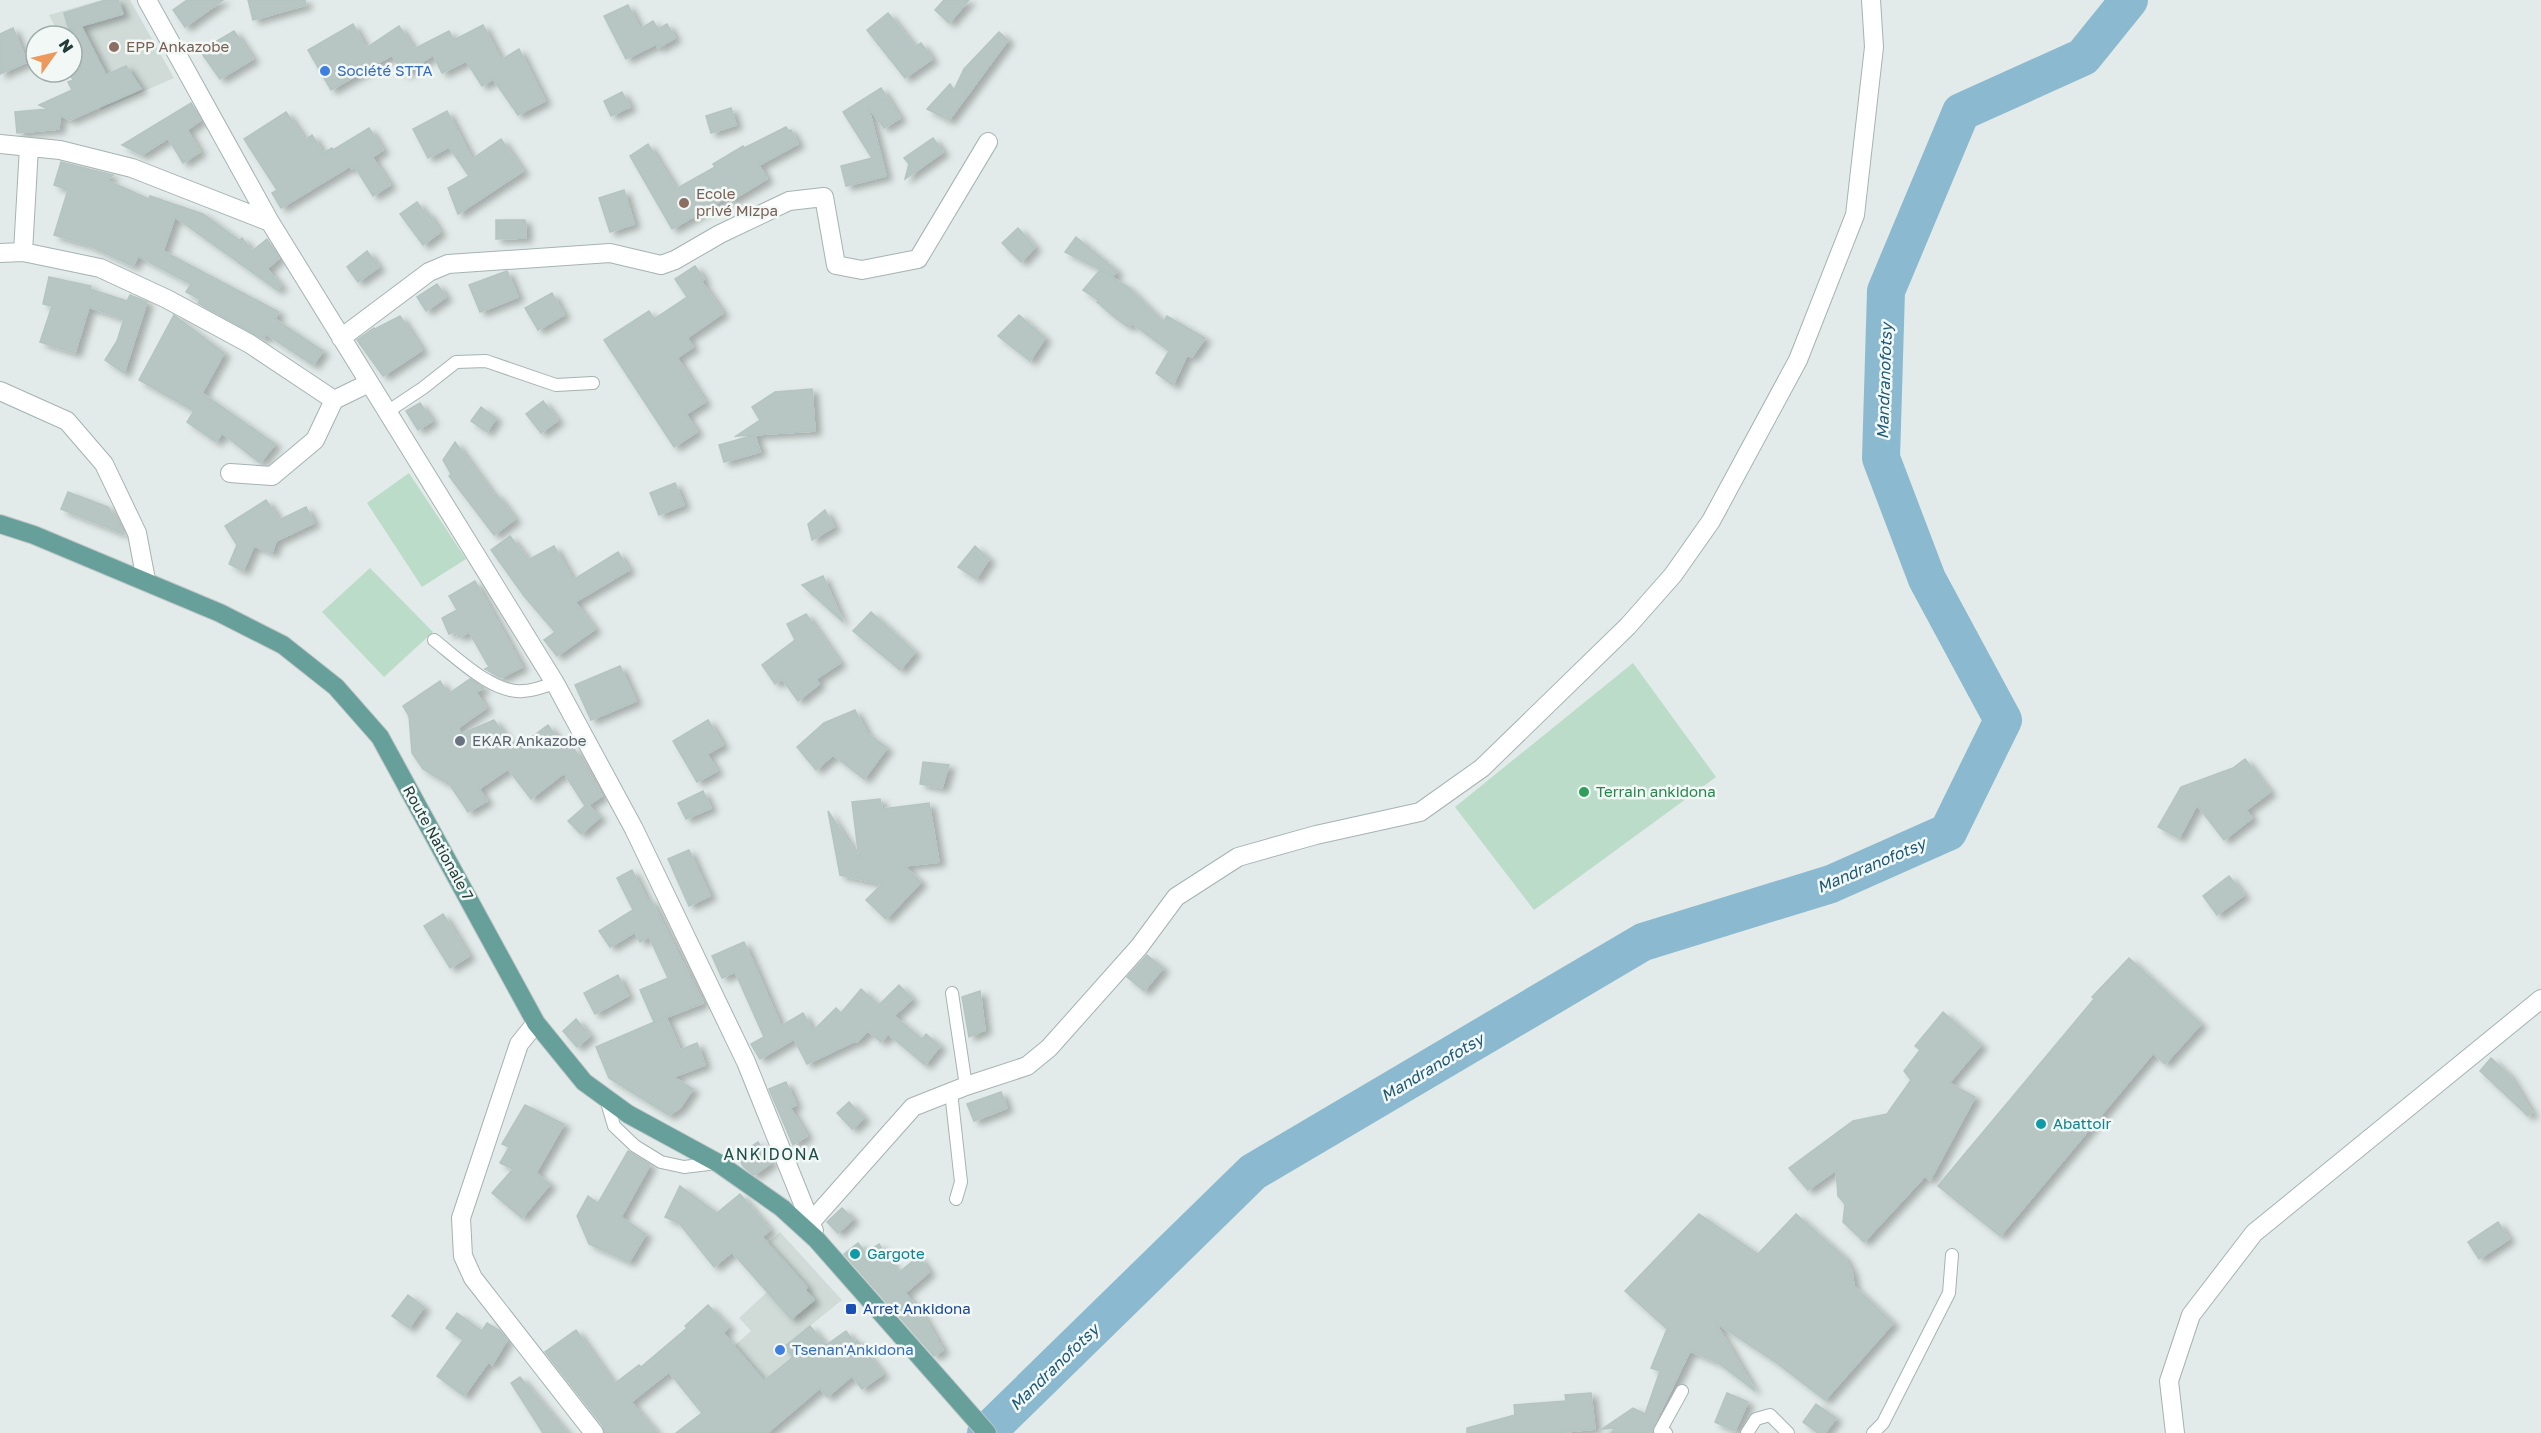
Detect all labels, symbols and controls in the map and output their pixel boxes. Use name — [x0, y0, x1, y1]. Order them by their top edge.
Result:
north arrow — [24, 24, 84, 84]
text: N — [55, 35, 78, 56]
place label: EPP Ankazobe — [126, 37, 230, 55]
marker: EPP Ankazobe — [107, 40, 121, 54]
place label: Société STTA — [337, 61, 432, 79]
marker: Société STTA — [318, 64, 332, 78]
place label: Ecole privé Mizpa — [696, 184, 778, 219]
marker: Ecole privé Mizpa — [677, 196, 691, 210]
water label: Mandranofotsy — [1872, 321, 1896, 439]
place label: EKAR Ankazobe — [472, 731, 587, 749]
marker: EKAR Ankazobe — [453, 734, 467, 748]
street label: Route Nationale 7 — [400, 782, 478, 903]
place label: Terrain ankidona — [1596, 782, 1716, 800]
marker: Terrain ankidona — [1577, 785, 1591, 799]
water label: Mandranofotsy — [1814, 832, 1930, 897]
water label: Mandranofotsy — [1377, 1028, 1489, 1105]
place label: Abattoir — [2053, 1114, 2111, 1132]
marker: Abattoir — [2034, 1117, 2048, 1131]
district label: ANKIDONA — [724, 1144, 820, 1164]
place label: Gargote — [867, 1244, 925, 1262]
marker: Gargote — [848, 1247, 862, 1261]
place label: Arret Ankidona — [863, 1299, 971, 1317]
marker: Arret Ankidona — [844, 1302, 858, 1316]
water label: Mandranofotsy — [1005, 1318, 1104, 1414]
place label: Tsenan'Ankidona — [792, 1340, 914, 1358]
marker: Tsenan'Ankidona — [773, 1343, 787, 1357]

